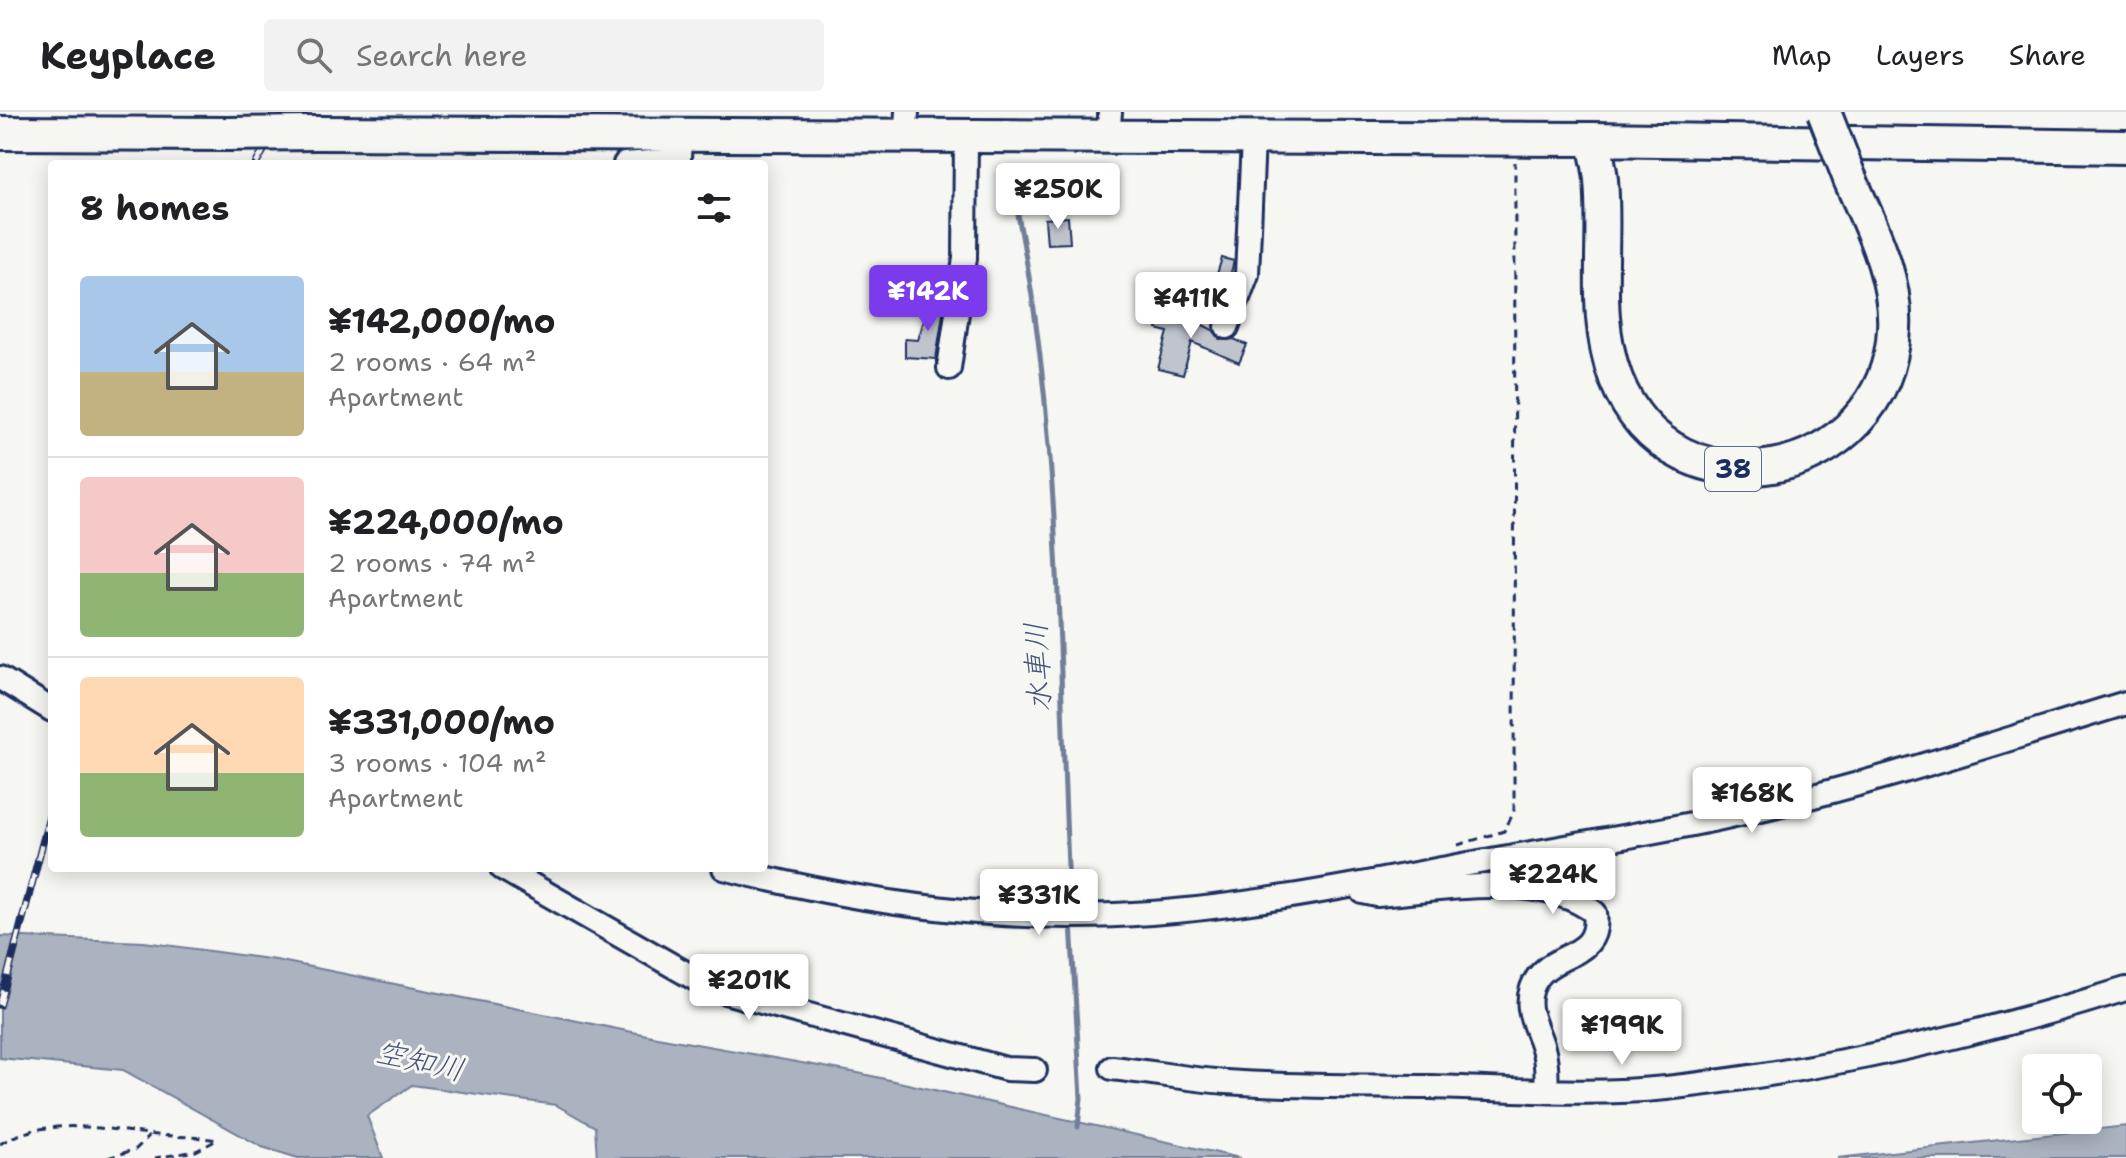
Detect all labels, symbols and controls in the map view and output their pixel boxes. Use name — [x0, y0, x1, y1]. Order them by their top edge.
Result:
search box — [264, 19, 824, 91]
text: Keyplace — [40, 30, 216, 81]
icon: search — [292, 33, 336, 77]
text: Search here — [356, 35, 527, 76]
text: Map — [1772, 36, 1832, 74]
text: Layers — [1876, 36, 1965, 74]
text: Share — [2009, 36, 2086, 74]
pin: ¥250K — [1002, 163, 1114, 231]
text: ¥250K — [1014, 171, 1102, 206]
text: 8 homes — [80, 185, 229, 231]
icon: filters — [692, 186, 736, 230]
pin: ¥142K — [872, 265, 984, 333]
pin: ¥411K — [1135, 272, 1247, 340]
text: ¥142K — [887, 273, 969, 308]
text: ¥411K — [1153, 280, 1229, 315]
text: ¥142,000/mo — [328, 298, 556, 344]
icon: home — [144, 308, 240, 404]
text: 2 rooms · 64 m² — [328, 344, 536, 379]
text: Apartment — [328, 379, 464, 414]
road number: 38 — [1705, 447, 1761, 491]
text: ¥224,000/mo — [328, 499, 564, 545]
icon: home — [144, 509, 240, 605]
text: 2 rooms · 74 m² — [328, 545, 536, 580]
text: Apartment — [328, 580, 464, 615]
water label: 水車川 — [1015, 621, 1060, 713]
text: ¥331,000/mo — [328, 699, 555, 745]
icon: home — [144, 709, 240, 805]
text: 3 rooms · 104 m² — [328, 745, 547, 780]
pin: ¥168K — [1696, 767, 1808, 835]
text: ¥168K — [1711, 775, 1793, 810]
text: Apartment — [328, 780, 464, 815]
pin: ¥224K — [1497, 848, 1609, 916]
text: ¥224K — [1508, 856, 1598, 891]
pin: ¥331K — [983, 869, 1095, 937]
text: ¥331K — [998, 877, 1080, 912]
pin: ¥201K — [693, 954, 805, 1022]
text: ¥201K — [708, 962, 790, 997]
pin: ¥199K — [1566, 999, 1678, 1067]
text: ¥199K — [1581, 1007, 1663, 1042]
water label: 空知川 — [372, 1030, 469, 1091]
map controls — [2022, 1054, 2102, 1134]
button: locate — [2022, 1054, 2102, 1134]

